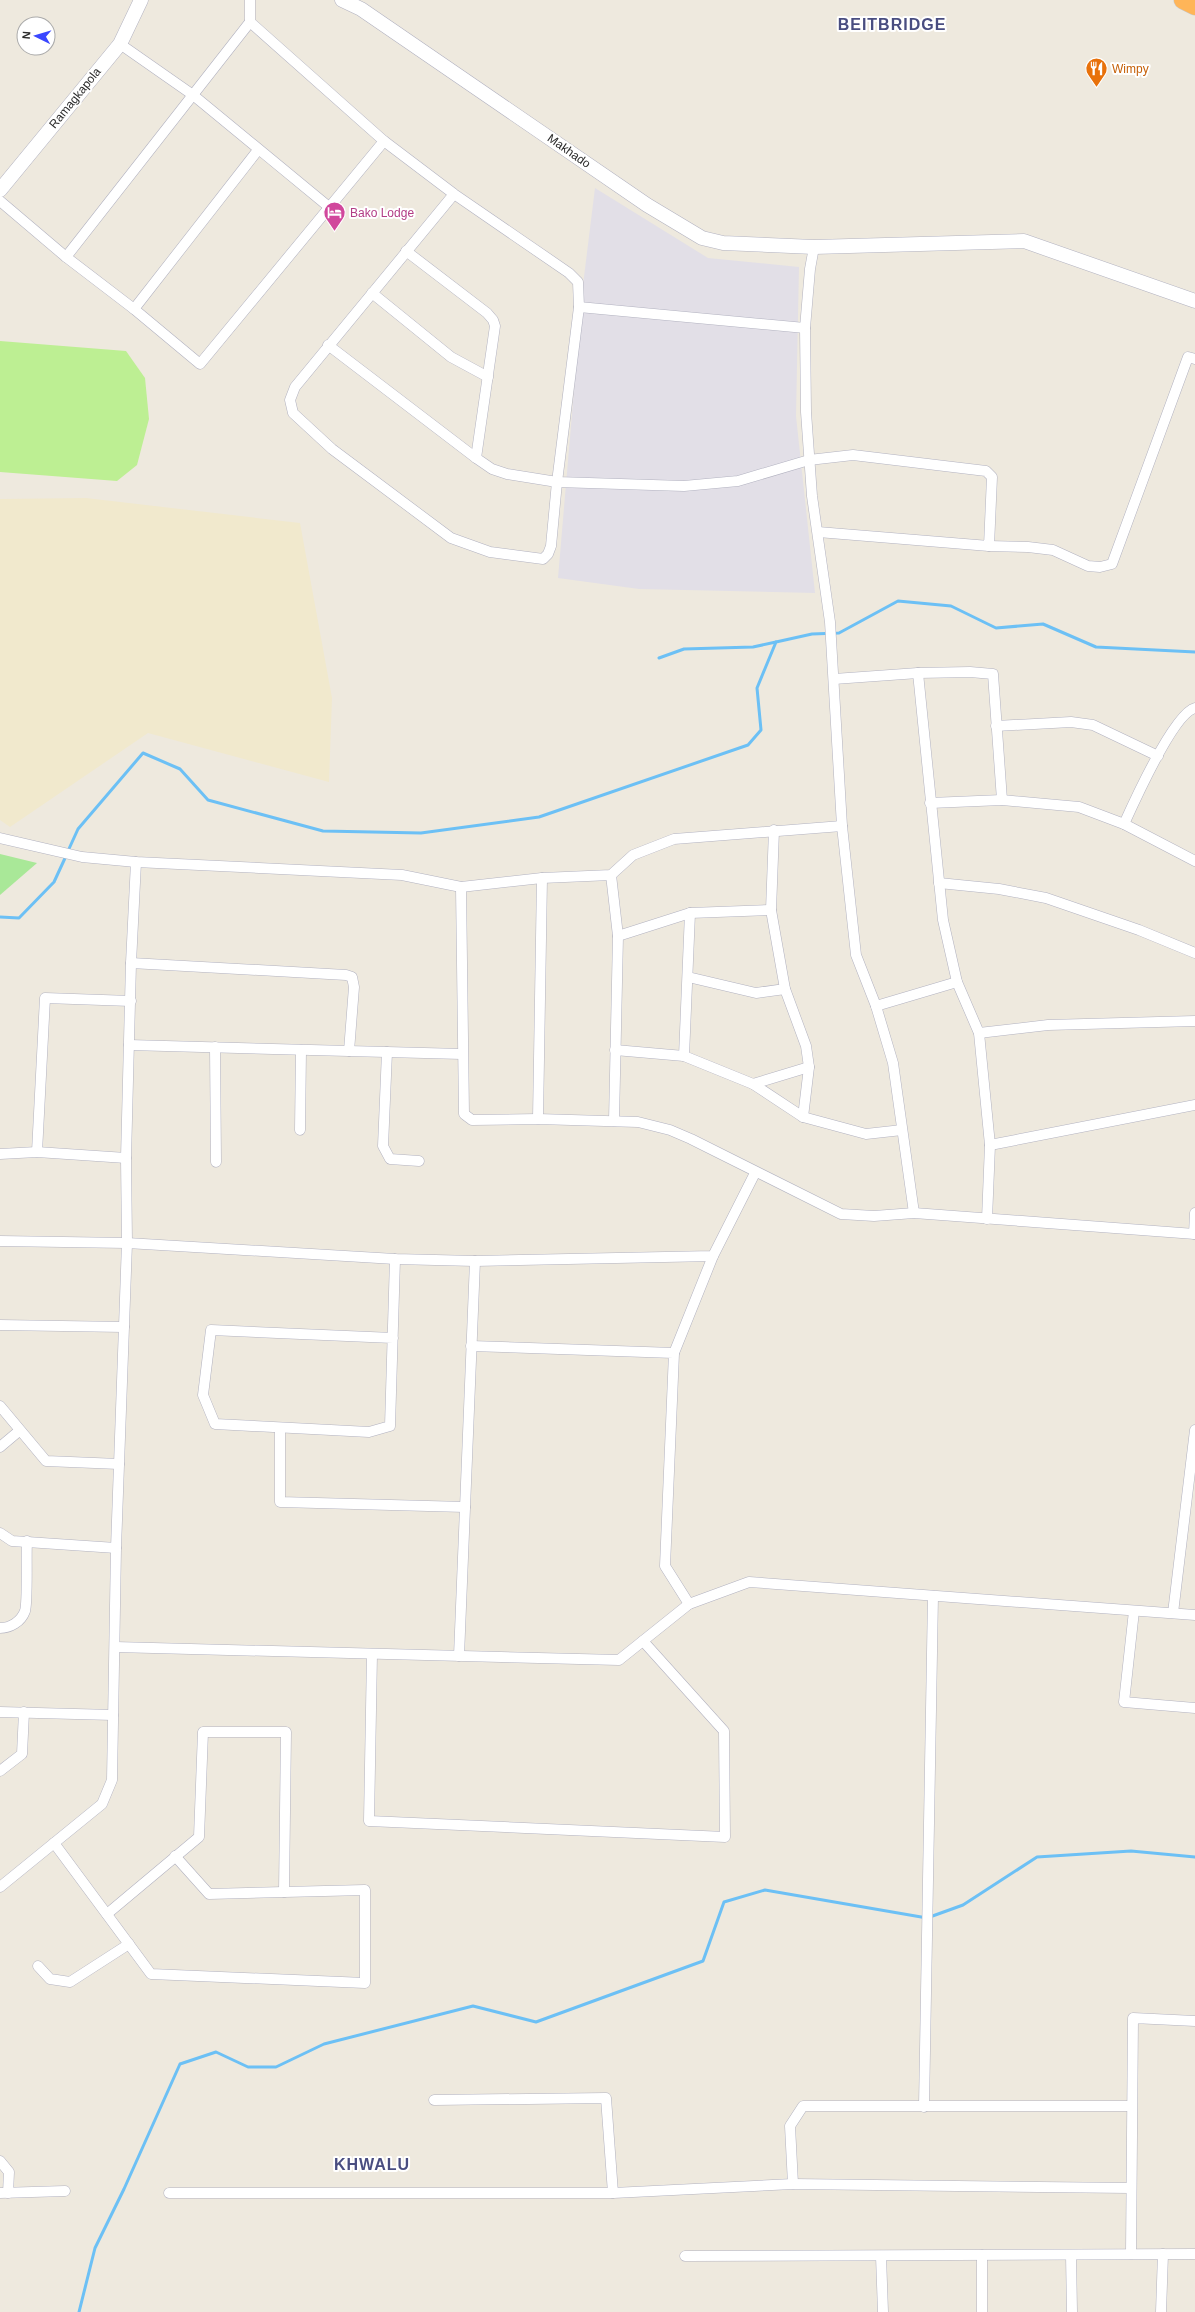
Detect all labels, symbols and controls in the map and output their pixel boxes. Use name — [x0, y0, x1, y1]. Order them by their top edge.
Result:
north arrow — [16, 16, 56, 56]
district label: BEITBRIDGE — [838, 16, 946, 33]
text: N — [20, 31, 32, 40]
restaurant icon: Wimpy — [1083, 56, 1109, 89]
place label: Wimpy — [1112, 62, 1149, 76]
street label: Ramagkapola — [46, 65, 104, 131]
street label: Makhado — [545, 131, 593, 171]
hotel icon: Bako Lodge — [321, 200, 347, 233]
place label: Bako Lodge — [350, 206, 414, 220]
district label: KHWALU — [334, 2156, 410, 2173]

